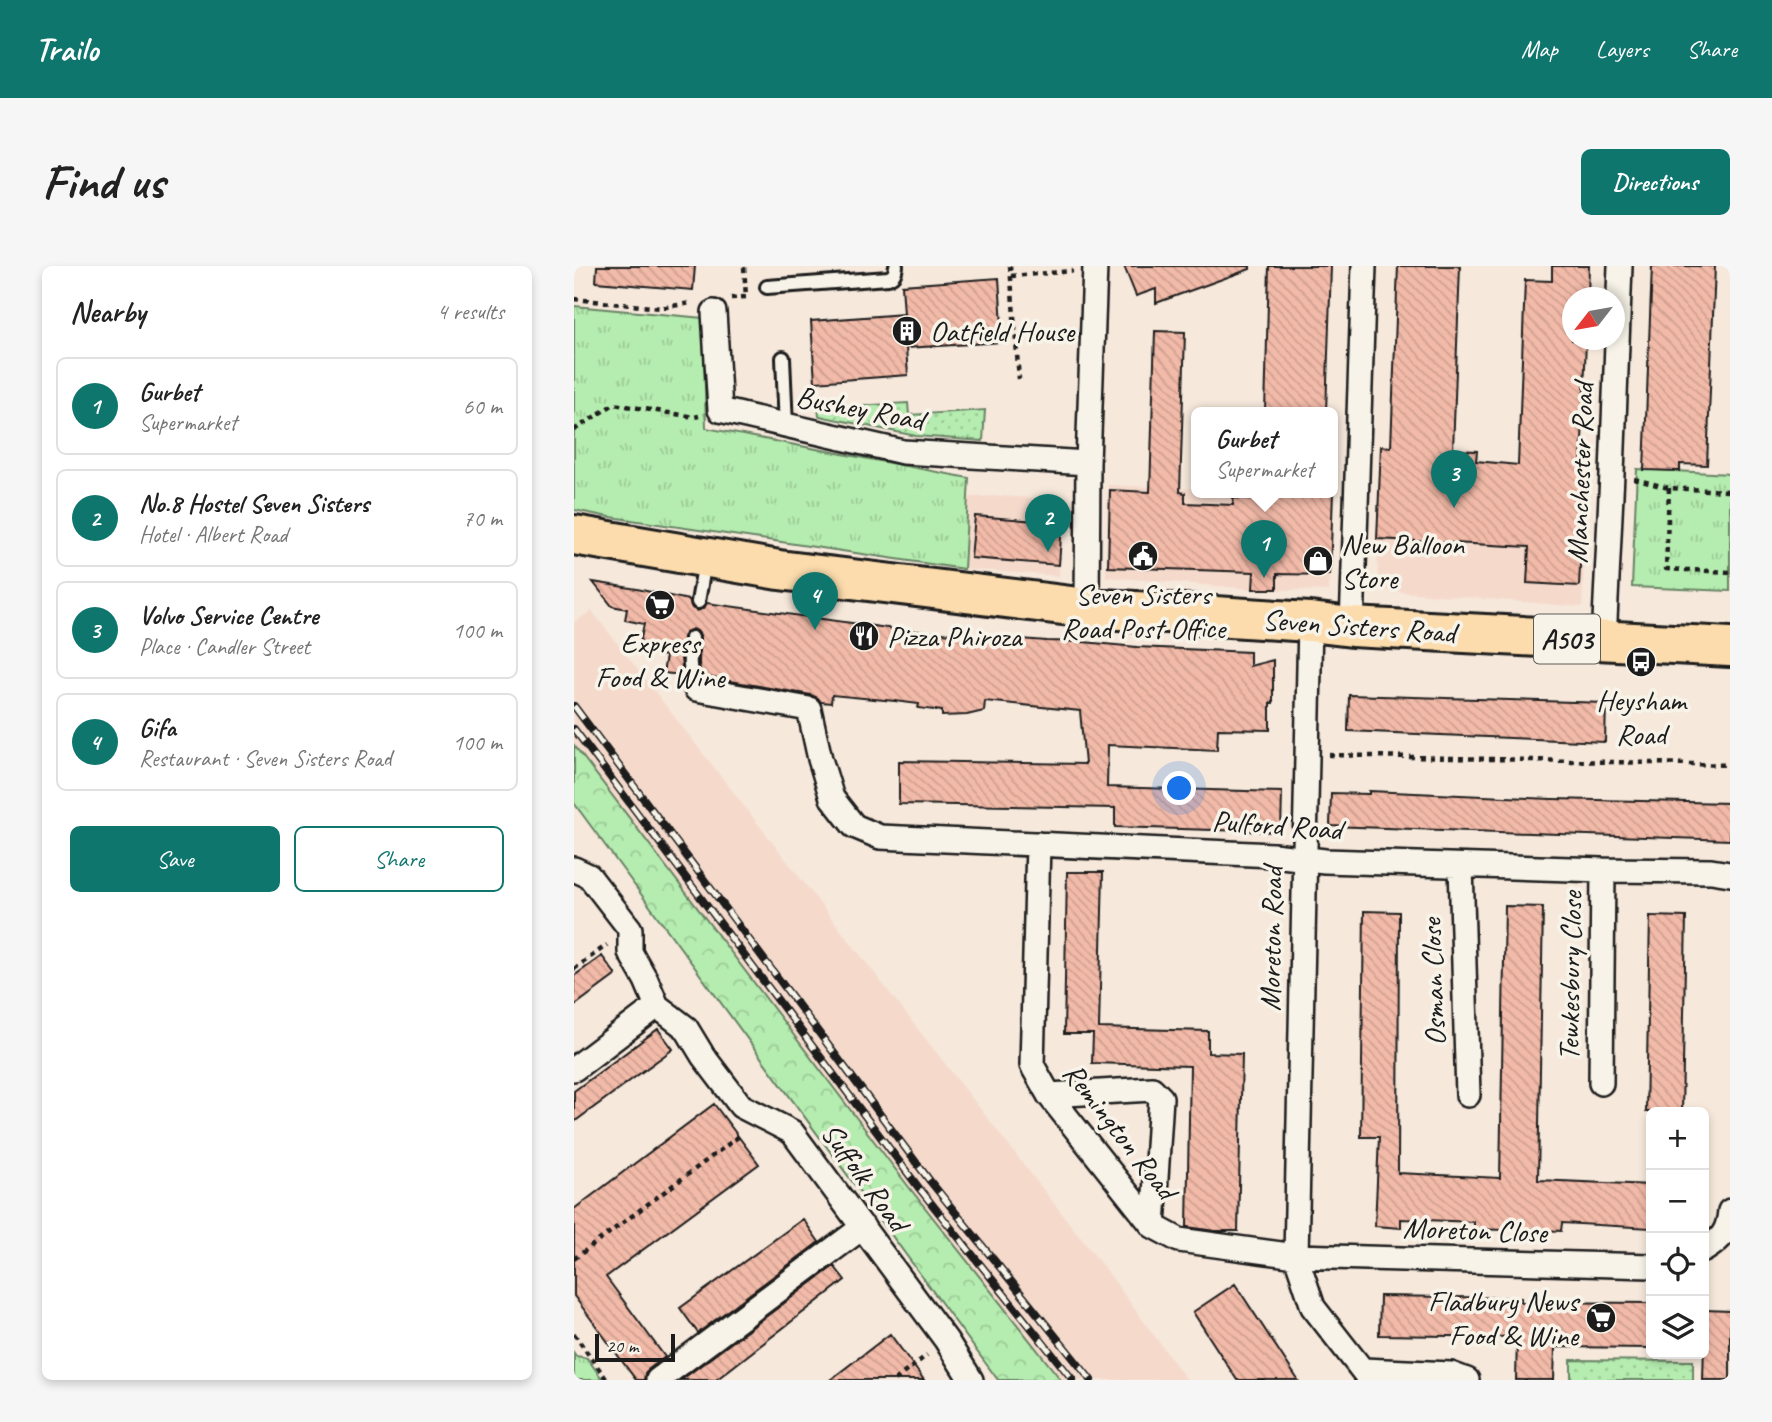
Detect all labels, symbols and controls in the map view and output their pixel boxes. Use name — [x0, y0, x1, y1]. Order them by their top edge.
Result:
text: Trailo — [35, 28, 98, 70]
text: Map — [1521, 34, 1558, 64]
text: Layers — [1596, 34, 1649, 64]
text: Share — [1687, 34, 1737, 64]
button: Directions — [1581, 149, 1730, 215]
text: Find us — [42, 151, 164, 213]
north arrow — [1562, 287, 1625, 350]
text: Nearby — [70, 293, 146, 331]
text: 4 results — [437, 297, 504, 326]
place label: Oatfield House — [930, 312, 1076, 350]
building icon: Oatfield House — [890, 314, 924, 348]
text: Gurbet — [139, 375, 200, 408]
street label: Bushey Road — [793, 377, 931, 440]
street label: Manchester Road — [1558, 378, 1602, 564]
text: 1 — [90, 392, 100, 421]
text: 60 m — [463, 392, 502, 421]
popup — [1191, 407, 1338, 498]
text: Supermarket — [139, 408, 237, 437]
text: Gurbet — [1216, 422, 1276, 455]
pin: 3 — [1431, 450, 1477, 508]
text: Supermarket — [1216, 455, 1313, 484]
text: No.8 Hostel Seven Sisters — [139, 487, 369, 520]
pin: 2 — [1025, 494, 1071, 552]
text: 2 — [90, 504, 100, 533]
text: 70 m — [463, 504, 502, 533]
text: Hotel · Albert Road — [139, 520, 288, 549]
pin: 1 — [1241, 520, 1287, 578]
place label: New Balloon Store — [1341, 525, 1465, 597]
public building icon: Seven Sisters Road Post Office — [1126, 539, 1160, 573]
shop icon: New Balloon Store — [1301, 544, 1335, 578]
pin: 4 — [792, 572, 838, 630]
place label: Seven Sisters Road Post Office — [1061, 575, 1227, 647]
supermarket icon: Express Food & Wine — [643, 588, 677, 622]
text: Volvo Service Centre — [139, 599, 318, 632]
street label: Seven Sisters Road — [1261, 600, 1461, 652]
road number: A503 — [1534, 614, 1600, 664]
text: 3 — [90, 616, 100, 645]
text: 100 m — [453, 616, 502, 645]
place label: Pizza Phiroza — [887, 617, 1023, 655]
restaurant icon: Pizza Phiroza — [847, 619, 881, 653]
place label: Express Food & Wine — [596, 624, 727, 696]
text: Place · Candler Street — [139, 632, 310, 661]
bus stop icon: Heysham Road — [1624, 645, 1658, 679]
place label: Heysham Road — [1596, 681, 1688, 753]
text: Gifa — [139, 711, 176, 744]
text: 4 — [90, 728, 100, 757]
text: 100 m — [453, 728, 502, 757]
text: Restaurant · Seven Sisters Road — [139, 744, 392, 773]
your location — [1162, 771, 1196, 805]
street label: Pulford Road — [1211, 802, 1347, 849]
button: Save — [70, 826, 280, 892]
button: Share — [294, 826, 504, 892]
street label: Moreton Road — [1251, 862, 1291, 1011]
street label: Tewkesbury Close — [1550, 889, 1591, 1061]
street label: Osman Close — [1412, 915, 1454, 1046]
street label: Remington Road — [1055, 1055, 1188, 1210]
map controls — [1646, 1107, 1709, 1359]
button: + — [1646, 1107, 1709, 1170]
street label: Suffolk Road — [813, 1115, 920, 1242]
button: − — [1646, 1170, 1709, 1233]
street label: Moreton Close — [1402, 1208, 1550, 1252]
button: locate — [1646, 1233, 1709, 1296]
place label: Fladbury News Food & Wine — [1428, 1282, 1581, 1354]
button: layers — [1646, 1296, 1709, 1359]
supermarket icon: Fladbury News Food & Wine — [1584, 1301, 1618, 1335]
scale bar — [595, 1331, 676, 1363]
text: 20 m — [606, 1334, 638, 1358]

